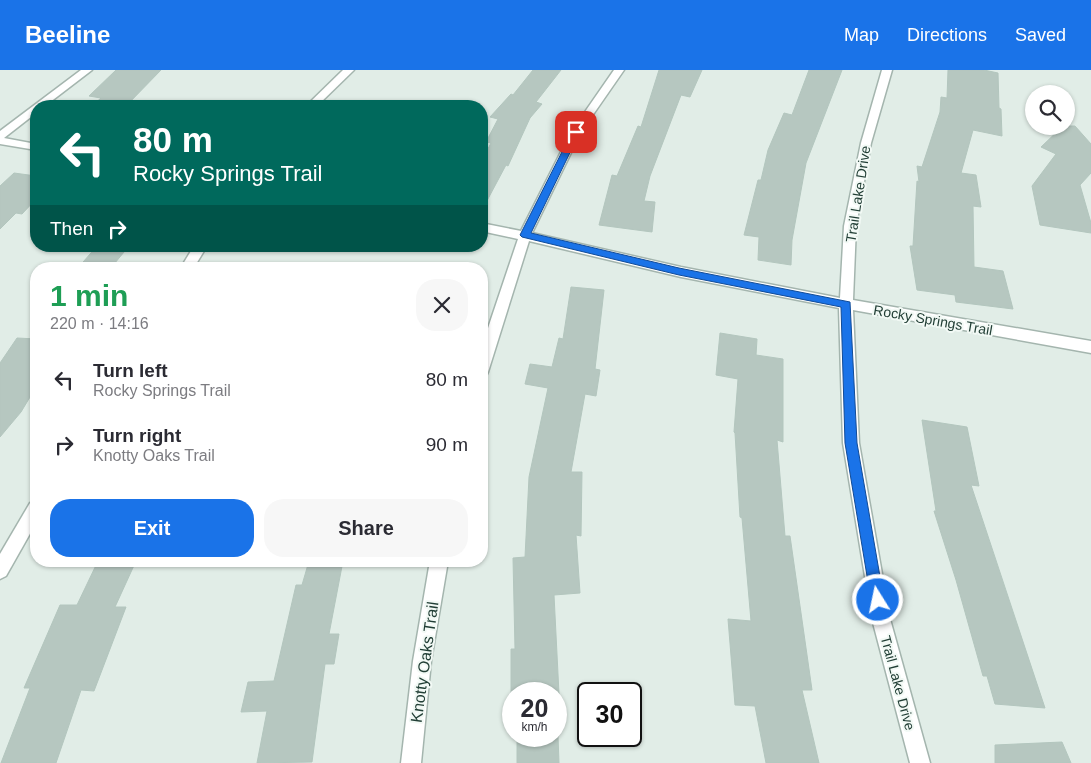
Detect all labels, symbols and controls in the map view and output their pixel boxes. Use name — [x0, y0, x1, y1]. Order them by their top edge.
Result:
text: Beeline — [25, 21, 110, 48]
text: Map — [844, 25, 879, 45]
text: Directions — [907, 25, 987, 45]
text: Saved — [1015, 25, 1066, 45]
map controls — [1025, 85, 1075, 135]
button: search — [1025, 85, 1075, 135]
pin — [555, 111, 597, 153]
icon: arrive — [562, 118, 590, 146]
icon: left — [50, 120, 115, 185]
text: 80 m — [133, 120, 213, 159]
street label: Trail Lake Drive — [842, 144, 874, 243]
text: Rocky Springs Trail — [133, 161, 323, 186]
icon: right — [103, 215, 131, 243]
text: Then — [50, 218, 93, 239]
text: 1 min — [50, 279, 128, 312]
button: close — [416, 279, 468, 331]
street label: Rocky Springs Trail — [872, 302, 994, 338]
text: 220 m · 14:16 — [50, 315, 149, 332]
text: Turn left — [93, 360, 168, 381]
icon: left — [50, 366, 78, 394]
text: 80 m — [426, 369, 468, 390]
text: Rocky Springs Trail — [93, 382, 231, 399]
text: Turn right — [93, 425, 181, 446]
icon: right — [50, 431, 78, 459]
text: 90 m — [426, 434, 468, 455]
text: Knotty Oaks Trail — [93, 447, 215, 464]
button: Exit — [50, 499, 254, 557]
button: Share — [264, 499, 468, 557]
position arrow — [851, 573, 903, 625]
street label: Knotty Oaks Trail — [408, 601, 441, 724]
street label: Trail Lake Drive — [878, 634, 918, 732]
speed limit sign: 30 — [577, 682, 642, 747]
text: 20 — [521, 694, 548, 722]
text: km/h — [521, 720, 548, 734]

